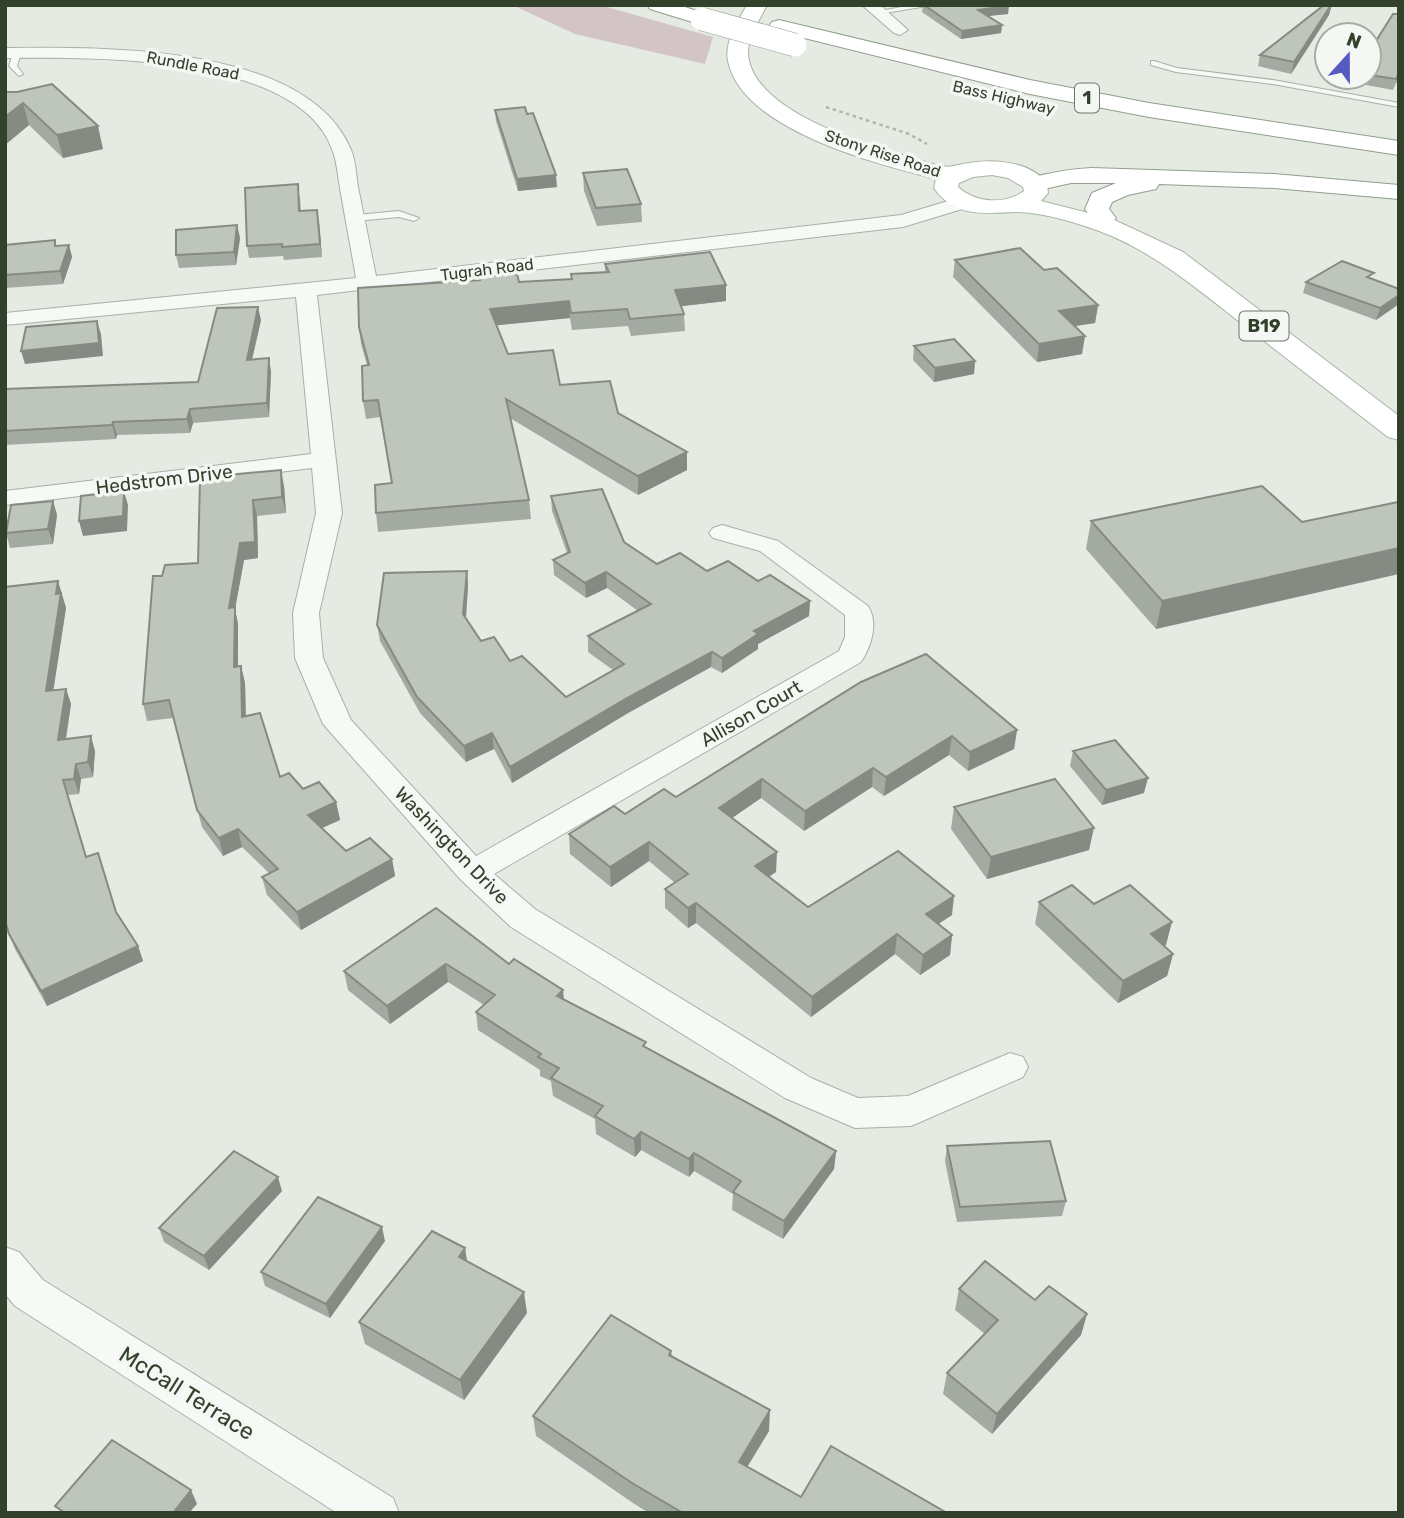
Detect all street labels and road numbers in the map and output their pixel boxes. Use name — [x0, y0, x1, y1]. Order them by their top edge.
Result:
street label: Rundle Road — [145, 47, 241, 84]
street label: Bass Highway — [951, 76, 1057, 119]
road number: 1 — [1075, 84, 1099, 113]
street label: Stony Rise Road — [823, 126, 943, 181]
street label: Tugrah Road — [439, 254, 535, 285]
road number: B19 — [1240, 312, 1288, 340]
street label: Hedstrom Drive — [94, 460, 234, 499]
street label: Allison Court — [697, 675, 806, 752]
street label: Washington Drive — [390, 782, 513, 909]
street label: McCall Terrace — [114, 1340, 260, 1446]

